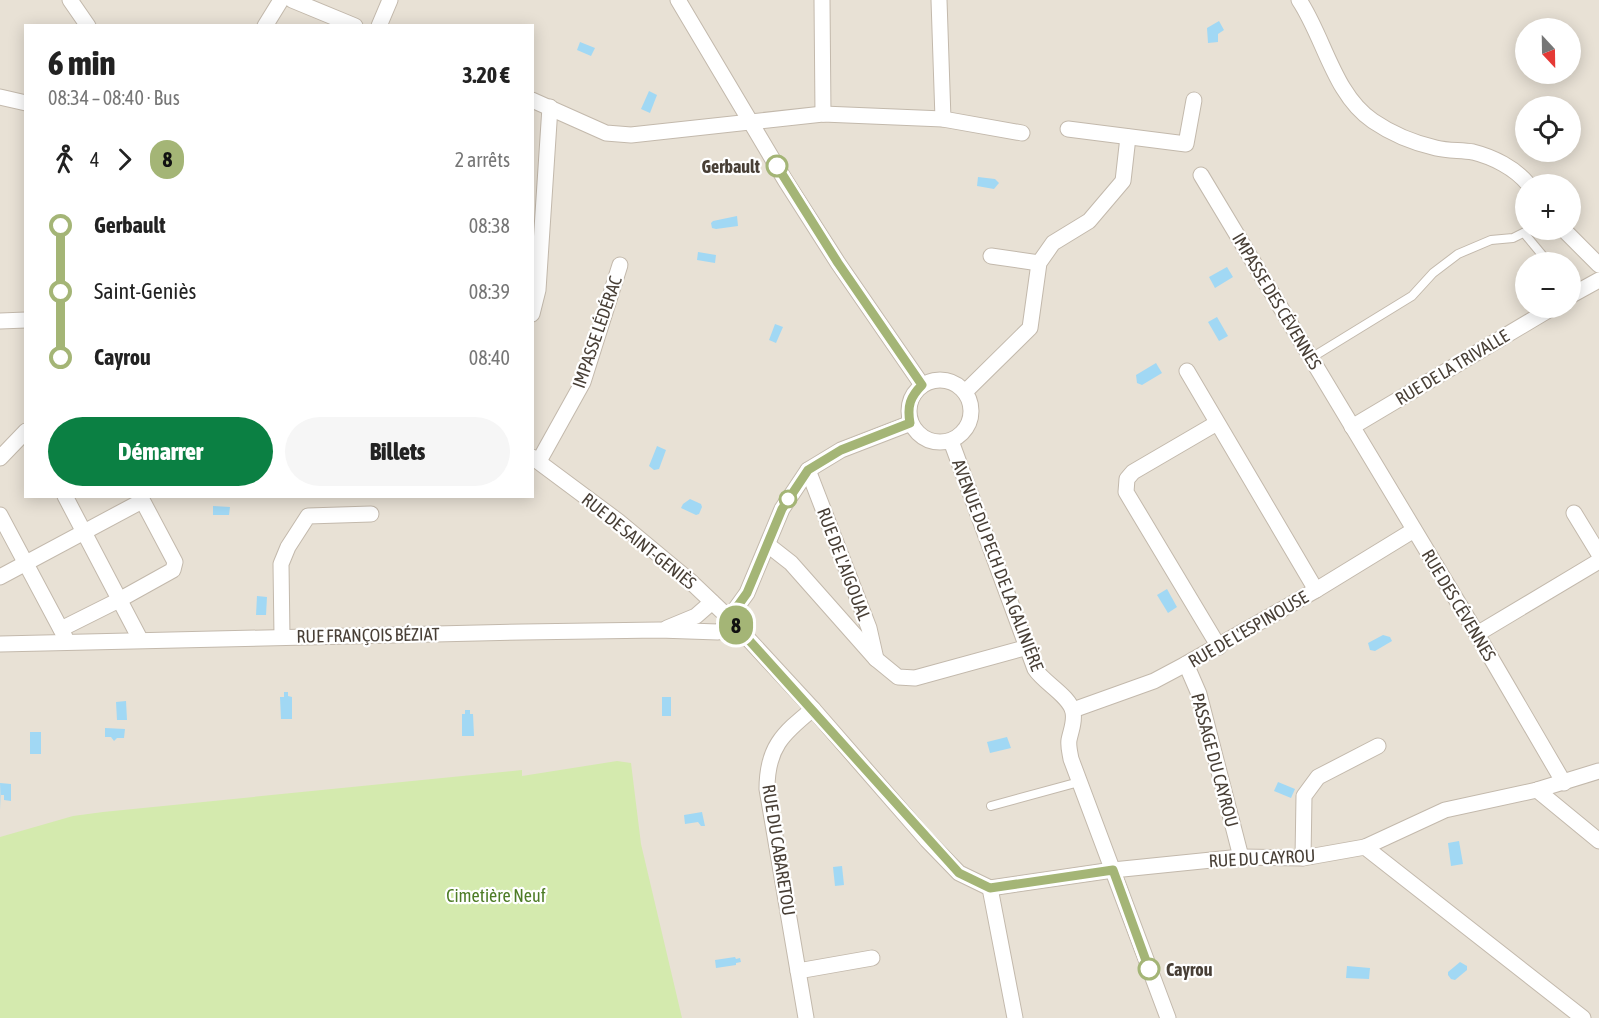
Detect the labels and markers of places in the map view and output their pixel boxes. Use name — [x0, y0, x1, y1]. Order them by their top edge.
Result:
marker: Gerbault — [766, 155, 788, 177]
place label: Gerbault — [701, 156, 761, 177]
unlabelled marker — [779, 490, 797, 508]
marker: Cayrou — [1138, 958, 1160, 980]
place label: Cayrou — [1166, 959, 1213, 980]

